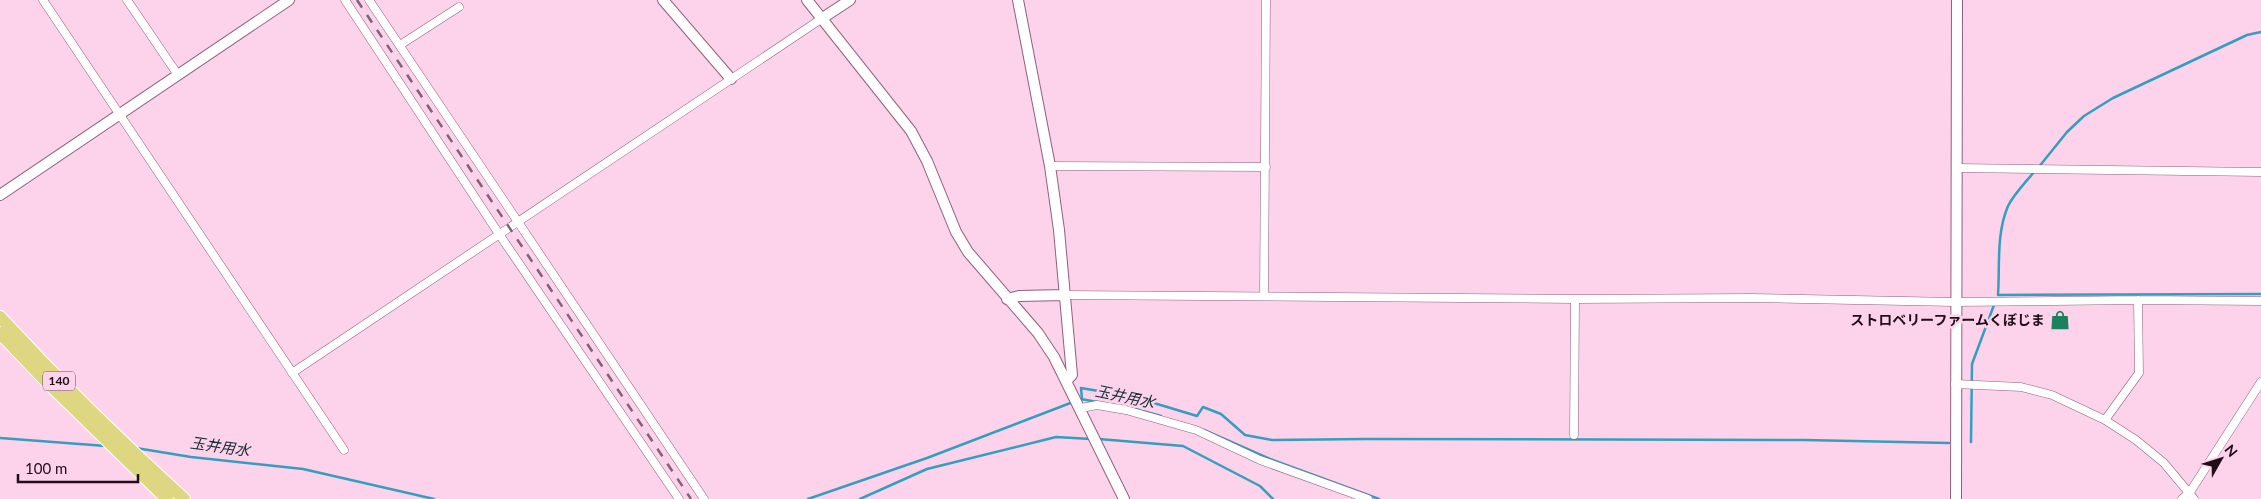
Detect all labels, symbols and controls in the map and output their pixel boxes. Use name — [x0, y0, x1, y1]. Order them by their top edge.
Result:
shop icon: ストロベリーファームくぼじま — [2049, 309, 2071, 331]
place label: ストロベリーファームくぼじま — [1850, 311, 2045, 328]
road number: 140 — [43, 372, 75, 391]
water label: 玉井用水 — [1094, 381, 1158, 411]
water label: 玉井用水 — [189, 433, 253, 459]
north arrow — [2196, 434, 2246, 484]
text: N — [2221, 441, 2241, 460]
scale bar — [18, 452, 138, 484]
text: 100 m — [25, 459, 67, 477]

